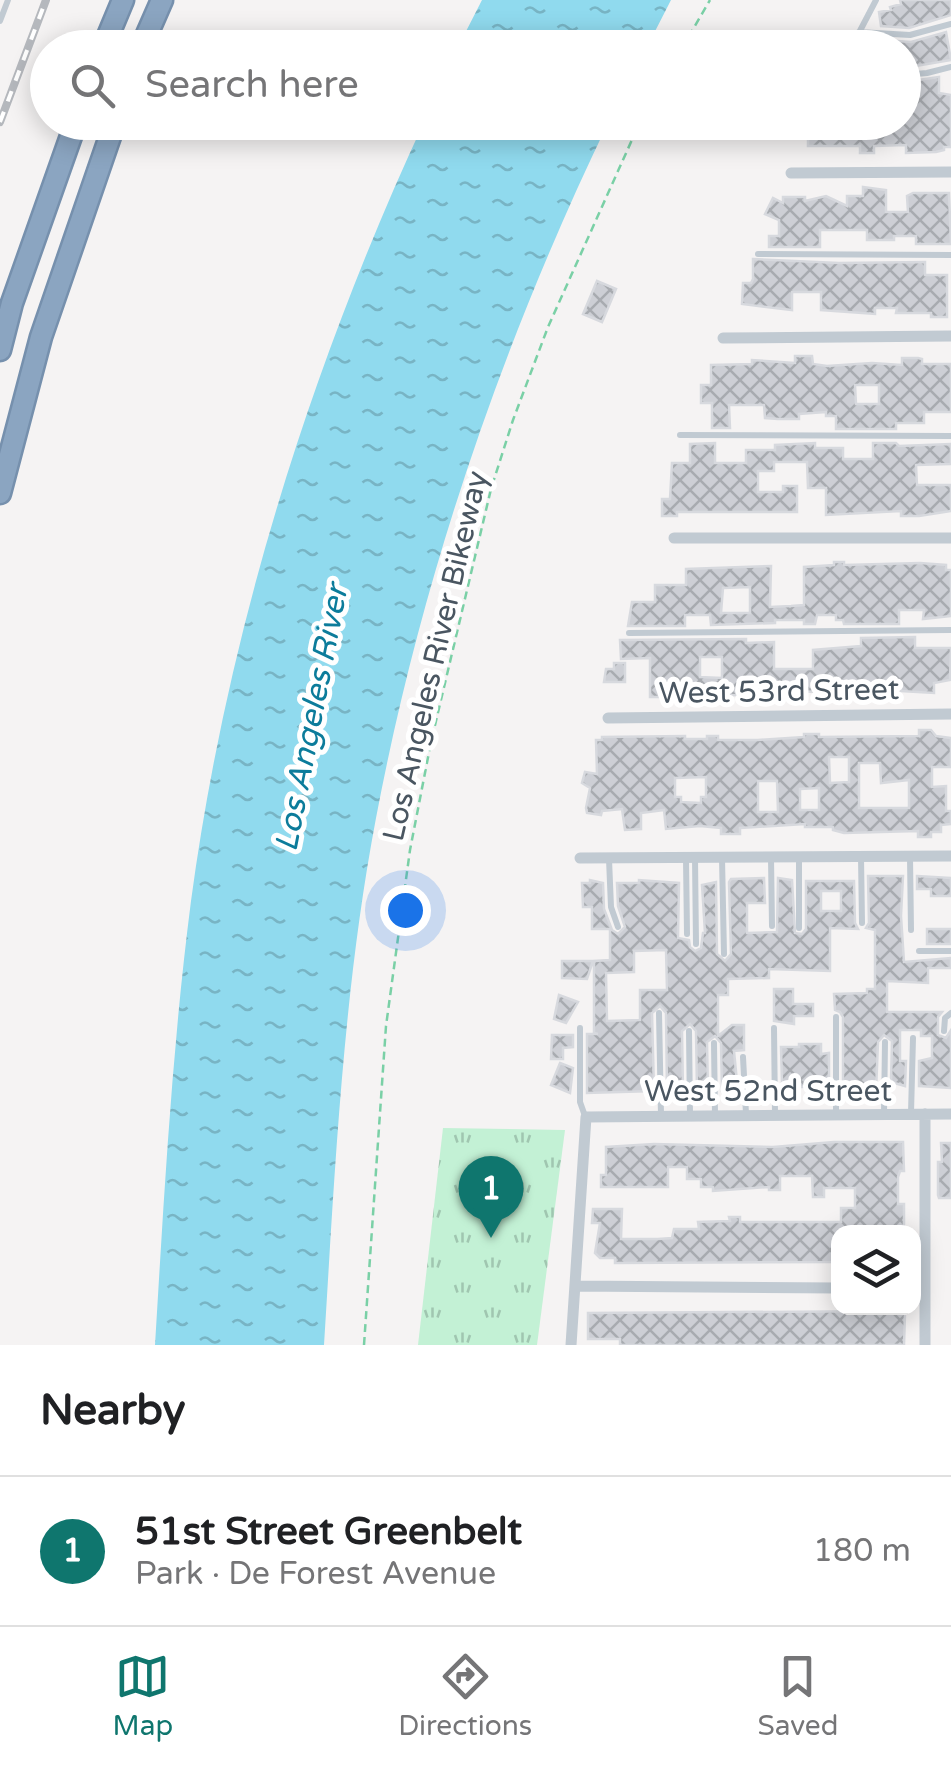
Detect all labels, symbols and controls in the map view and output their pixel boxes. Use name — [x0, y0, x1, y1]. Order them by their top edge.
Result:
search box — [30, 30, 921, 140]
icon: search — [65, 58, 120, 113]
text: Search here — [145, 62, 359, 108]
street label: Los Angeles River Bikeway — [375, 467, 496, 845]
water label: Los Angeles River — [268, 578, 357, 855]
street label: West 53rd Street — [658, 671, 900, 712]
your location — [380, 885, 431, 936]
street label: West 52nd Street — [644, 1073, 892, 1110]
pin: 1 — [458, 1156, 524, 1238]
map controls — [831, 1225, 921, 1315]
button: layers — [831, 1225, 921, 1315]
text: Nearby — [40, 1385, 185, 1436]
text: 51st Street Greenbelt — [135, 1509, 522, 1555]
text: 1 — [62, 1532, 83, 1570]
text: 180 m — [813, 1532, 911, 1570]
text: Park · De Forest Avenue — [135, 1555, 496, 1593]
tab: Map — [113, 1649, 173, 1743]
tab: Directions — [398, 1649, 532, 1743]
tab: Saved — [757, 1649, 838, 1743]

